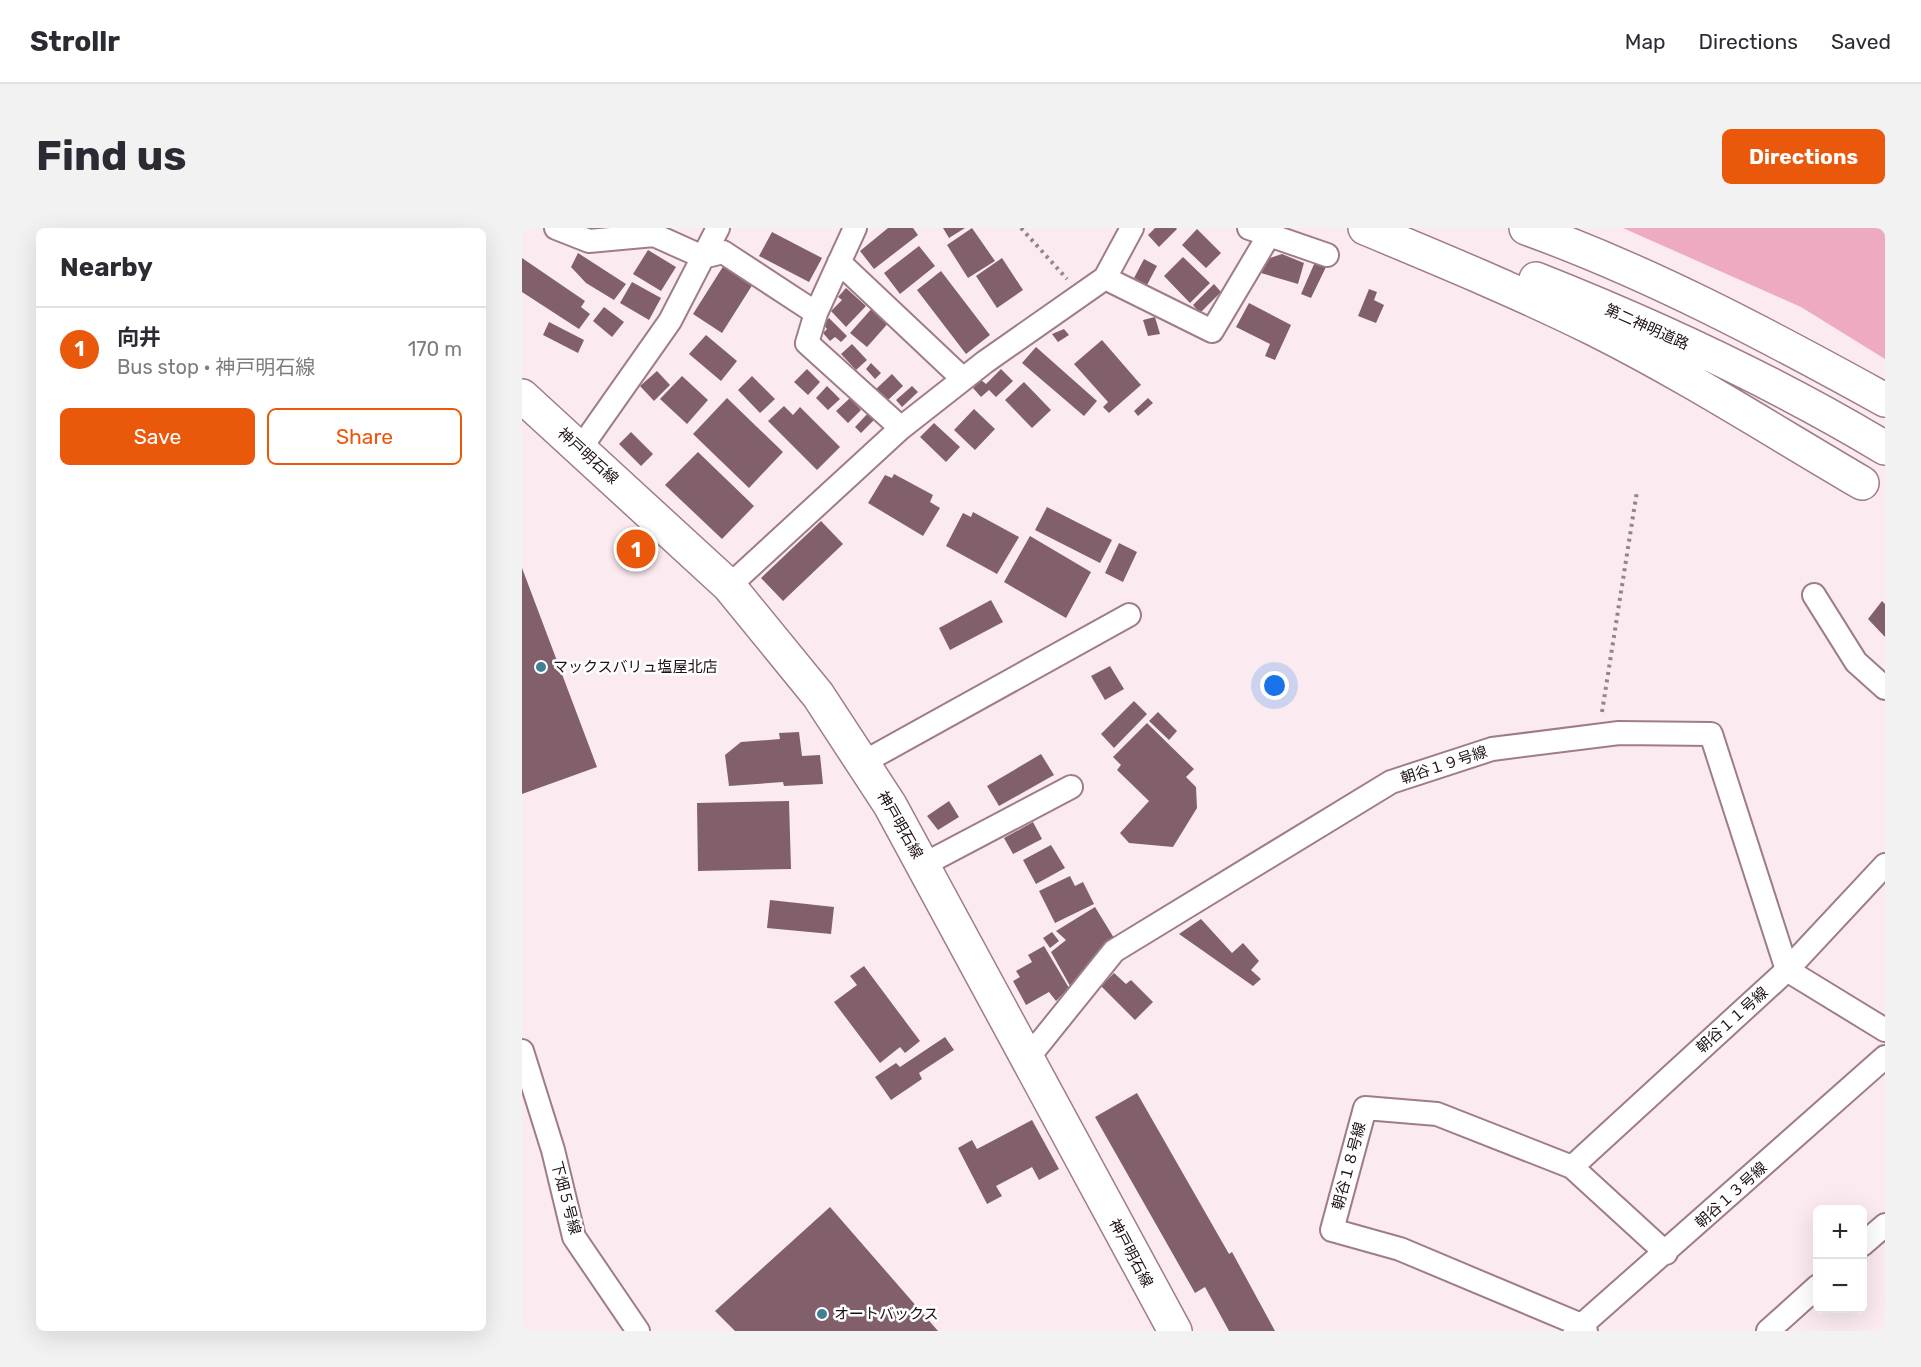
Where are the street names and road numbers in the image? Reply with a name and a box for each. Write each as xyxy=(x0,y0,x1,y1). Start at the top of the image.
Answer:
street label: 第二神明道路 xyxy=(1602,300,1692,354)
street label: 神戸明石線 xyxy=(554,424,622,488)
street label: 朝谷１９号線 xyxy=(1398,743,1490,787)
street label: 神戸明石線 xyxy=(873,788,927,862)
street label: 朝谷１１号線 xyxy=(1693,983,1771,1057)
street label: 朝谷１８号線 xyxy=(1329,1120,1369,1212)
street label: 朝谷１３号線 xyxy=(1692,1158,1770,1232)
street label: 下畑５号線 xyxy=(548,1159,584,1237)
street label: 神戸明石線 xyxy=(1105,1216,1157,1290)

